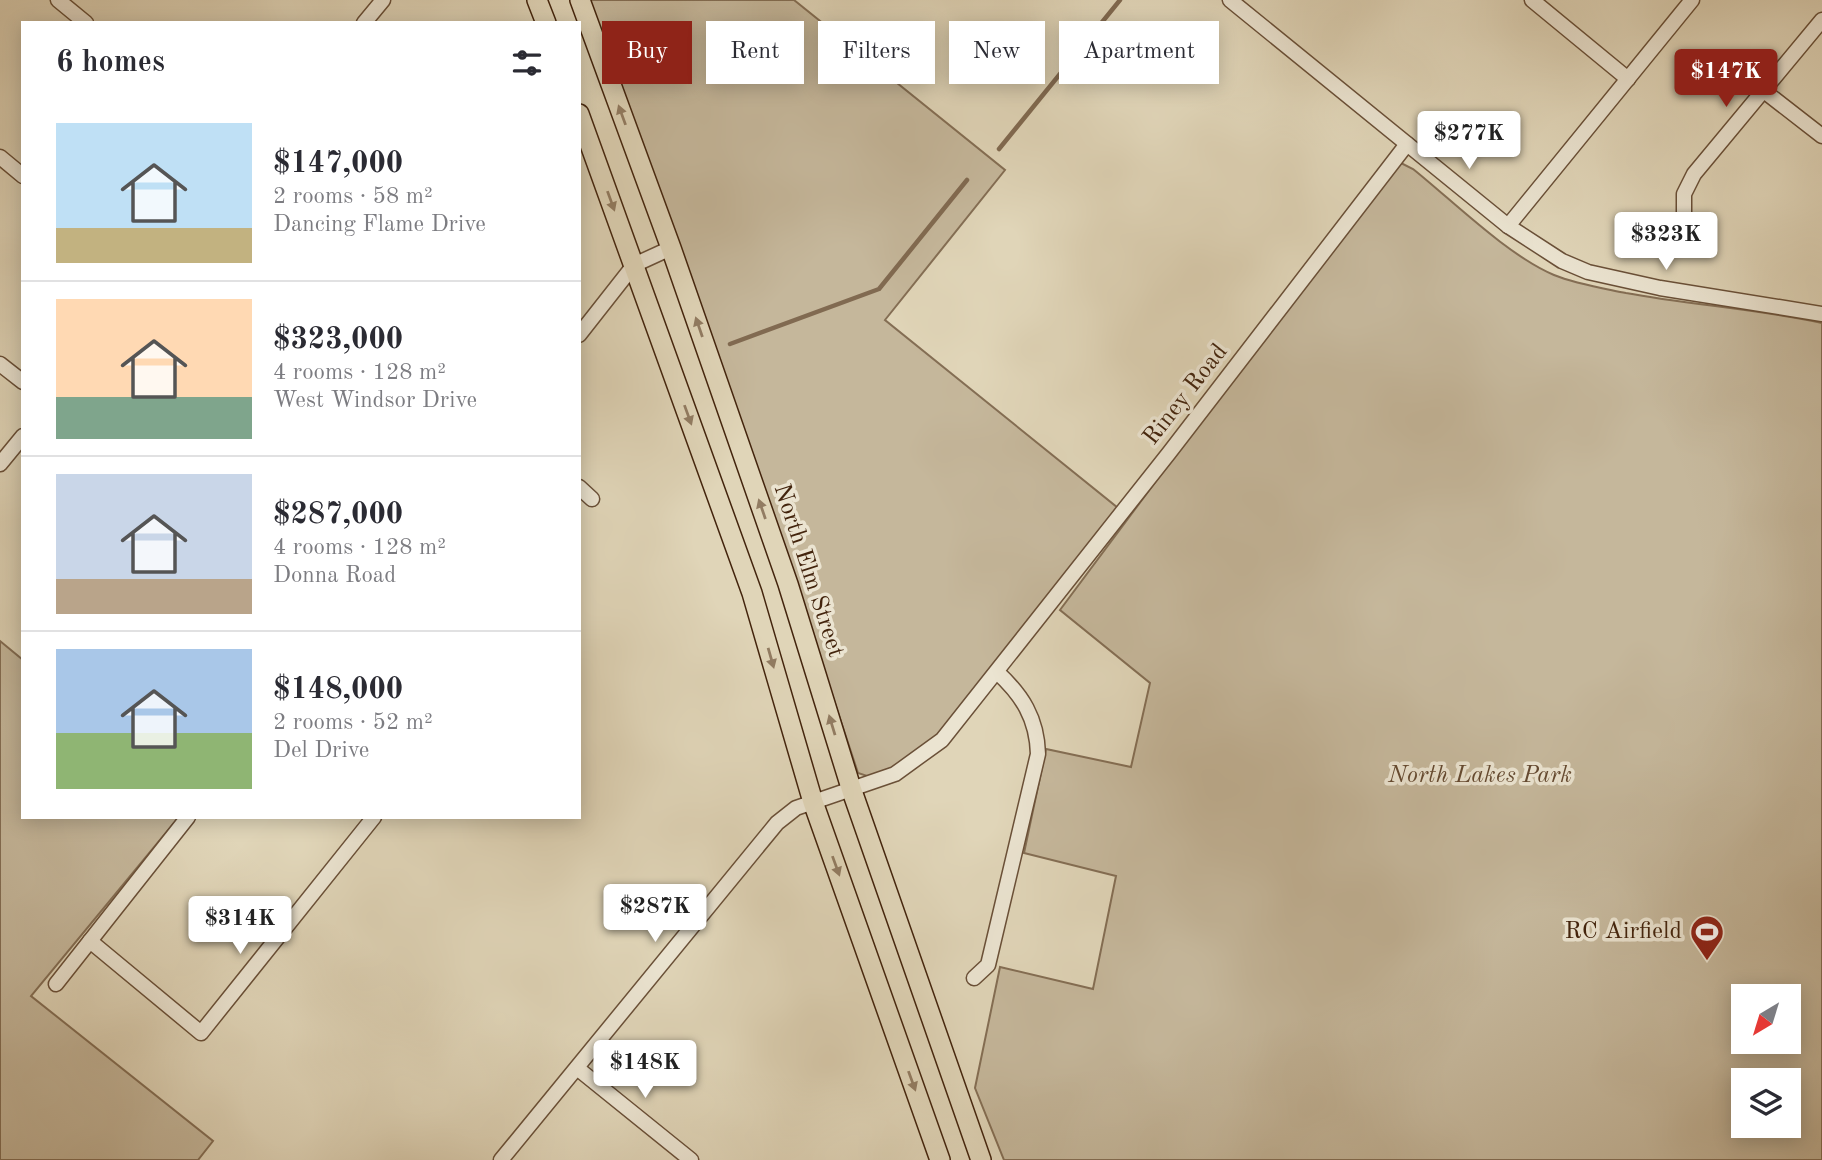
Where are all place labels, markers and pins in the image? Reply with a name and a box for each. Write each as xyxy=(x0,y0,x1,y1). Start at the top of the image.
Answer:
pin: $147K xyxy=(1677,50,1775,109)
pin: $277K xyxy=(1420,111,1518,171)
pin: $323K xyxy=(1617,212,1715,272)
pin: $287K xyxy=(606,884,704,944)
pin: $314K xyxy=(191,897,289,956)
sports icon: RC Airfield xyxy=(1688,913,1726,962)
place label: RC Airfield xyxy=(1565,920,1682,944)
pin: $148K xyxy=(596,1040,694,1100)

